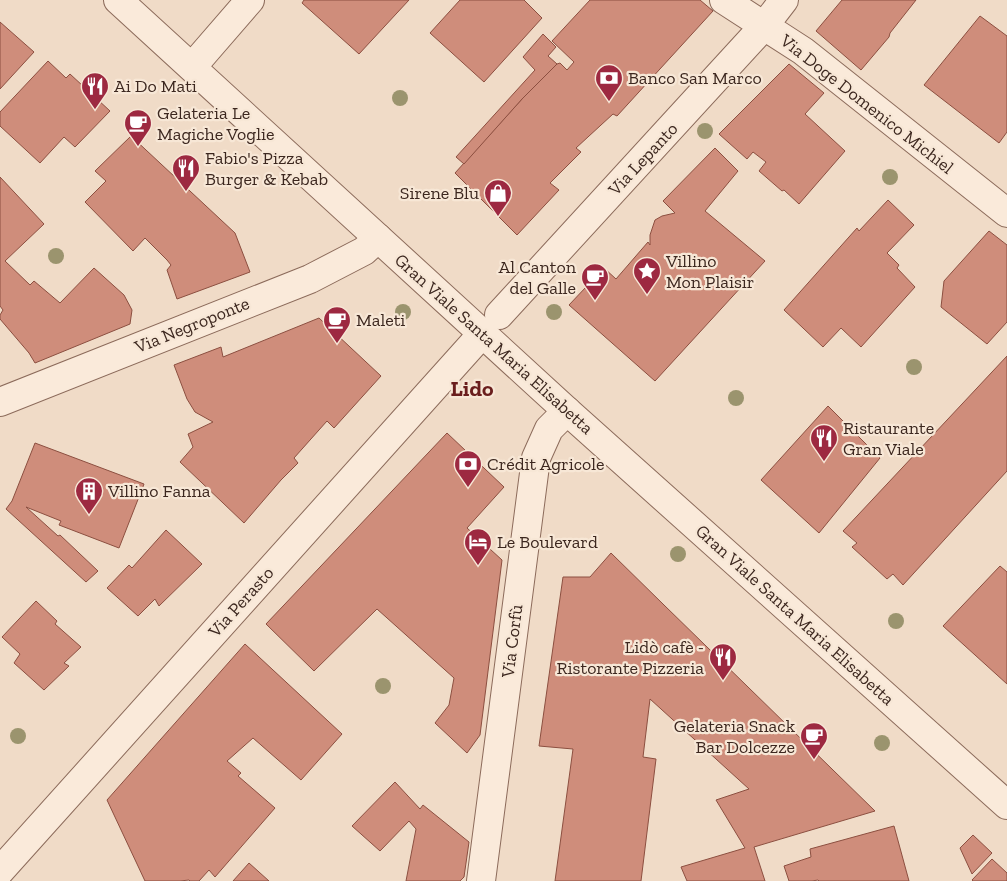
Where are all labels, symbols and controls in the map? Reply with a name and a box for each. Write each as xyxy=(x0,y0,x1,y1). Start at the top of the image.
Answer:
street label: Via Doge Domenico Michiel xyxy=(775,29,958,179)
bank icon: Banco San Marco xyxy=(594,63,624,102)
place label: Banco San Marco xyxy=(628,67,762,89)
restaurant icon: Ai Do Mati xyxy=(80,71,110,110)
place label: Ai Do Mati xyxy=(114,75,197,97)
place label: Gelateria Le Magiche Voglie xyxy=(157,102,275,145)
cafe icon: Gelateria Le Magiche Voglie xyxy=(123,108,153,147)
street label: Via Lepanto xyxy=(603,118,682,201)
place label: Fabio's Pizza Burger & Kebab xyxy=(205,147,328,190)
restaurant icon: Fabio's Pizza Burger & Kebab xyxy=(171,153,201,192)
shop icon: Sirene Blu xyxy=(483,178,513,217)
place label: Sirene Blu xyxy=(400,182,479,204)
street label: Gran Viale Santa Maria Elisabetta xyxy=(390,249,598,439)
place label: Villino Mon Plaisir xyxy=(665,250,754,293)
place label: Al Canton del Galle xyxy=(499,256,577,299)
place icon: Villino Mon Plaisir xyxy=(632,256,662,295)
cafe icon: Al Canton del Galle xyxy=(580,262,610,301)
street label: Via Negroponte xyxy=(131,292,253,358)
cafe icon: Maleti xyxy=(322,305,352,344)
place label: Maleti xyxy=(356,309,405,331)
district label: Lido xyxy=(451,375,494,402)
place label: Ristaurante Gran Viale xyxy=(843,417,934,460)
restaurant icon: Ristaurante Gran Viale xyxy=(809,423,839,462)
bank icon: Crédit Agricole xyxy=(453,449,483,488)
place label: Crédit Agricole xyxy=(487,453,604,475)
building icon: Villino Fanna xyxy=(74,476,104,515)
place label: Villino Fanna xyxy=(107,480,211,502)
street label: Gran Viale Santa Maria Elisabetta xyxy=(691,520,899,710)
hotel icon: Le Boulevard xyxy=(463,527,493,566)
place label: Le Boulevard xyxy=(497,531,598,553)
street label: Via Perasto xyxy=(203,562,278,643)
street label: Via Corfù xyxy=(496,603,527,680)
place label: Lidò cafè - Ristorante Pizzeria xyxy=(556,636,704,679)
restaurant icon: Lidò cafè - Ristorante Pizzeria xyxy=(708,642,738,681)
place label: Gelateria Snack Bar Dolcezze xyxy=(674,715,796,758)
cafe icon: Gelateria Snack Bar Dolcezze xyxy=(799,721,829,760)

